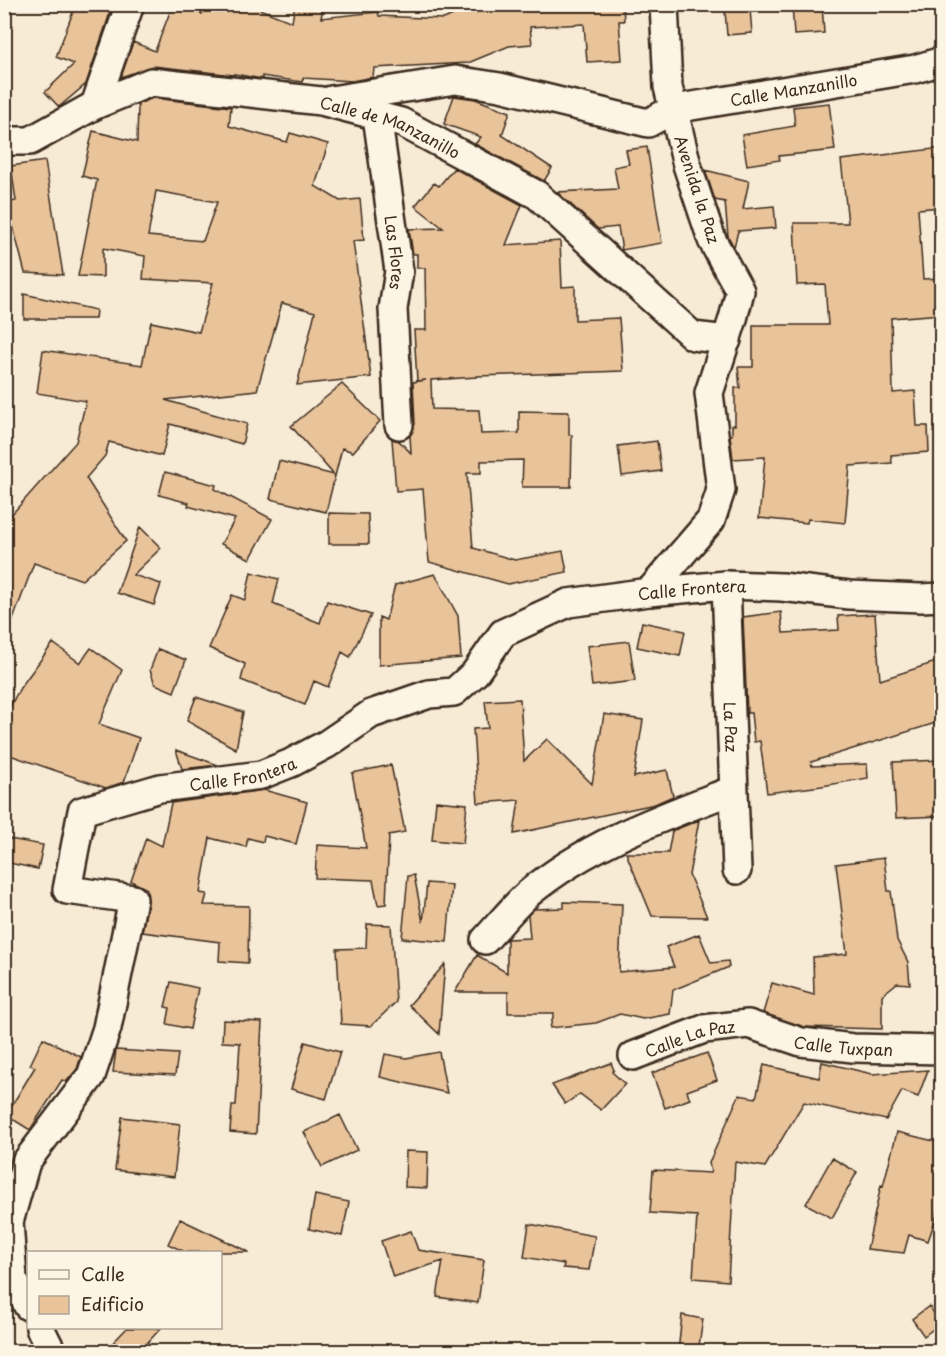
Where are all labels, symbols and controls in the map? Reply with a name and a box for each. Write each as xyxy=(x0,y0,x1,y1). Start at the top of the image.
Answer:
street label: Calle Manzanillo xyxy=(728,67,859,112)
street label: Calle de Manzanillo xyxy=(317,89,465,164)
street label: Avenida la Paz xyxy=(669,132,727,247)
street label: Las Flores xyxy=(379,214,411,292)
street label: Calle Frontera xyxy=(636,573,747,605)
street label: La Paz xyxy=(719,701,744,753)
street label: Calle Frontera xyxy=(188,750,300,796)
street label: Calle La Paz xyxy=(641,1014,737,1063)
street label: Calle Tuxpan xyxy=(791,1028,893,1061)
legend xyxy=(27,1251,222,1329)
text: Calle xyxy=(81,1260,125,1287)
text: Edificio xyxy=(81,1290,144,1317)

